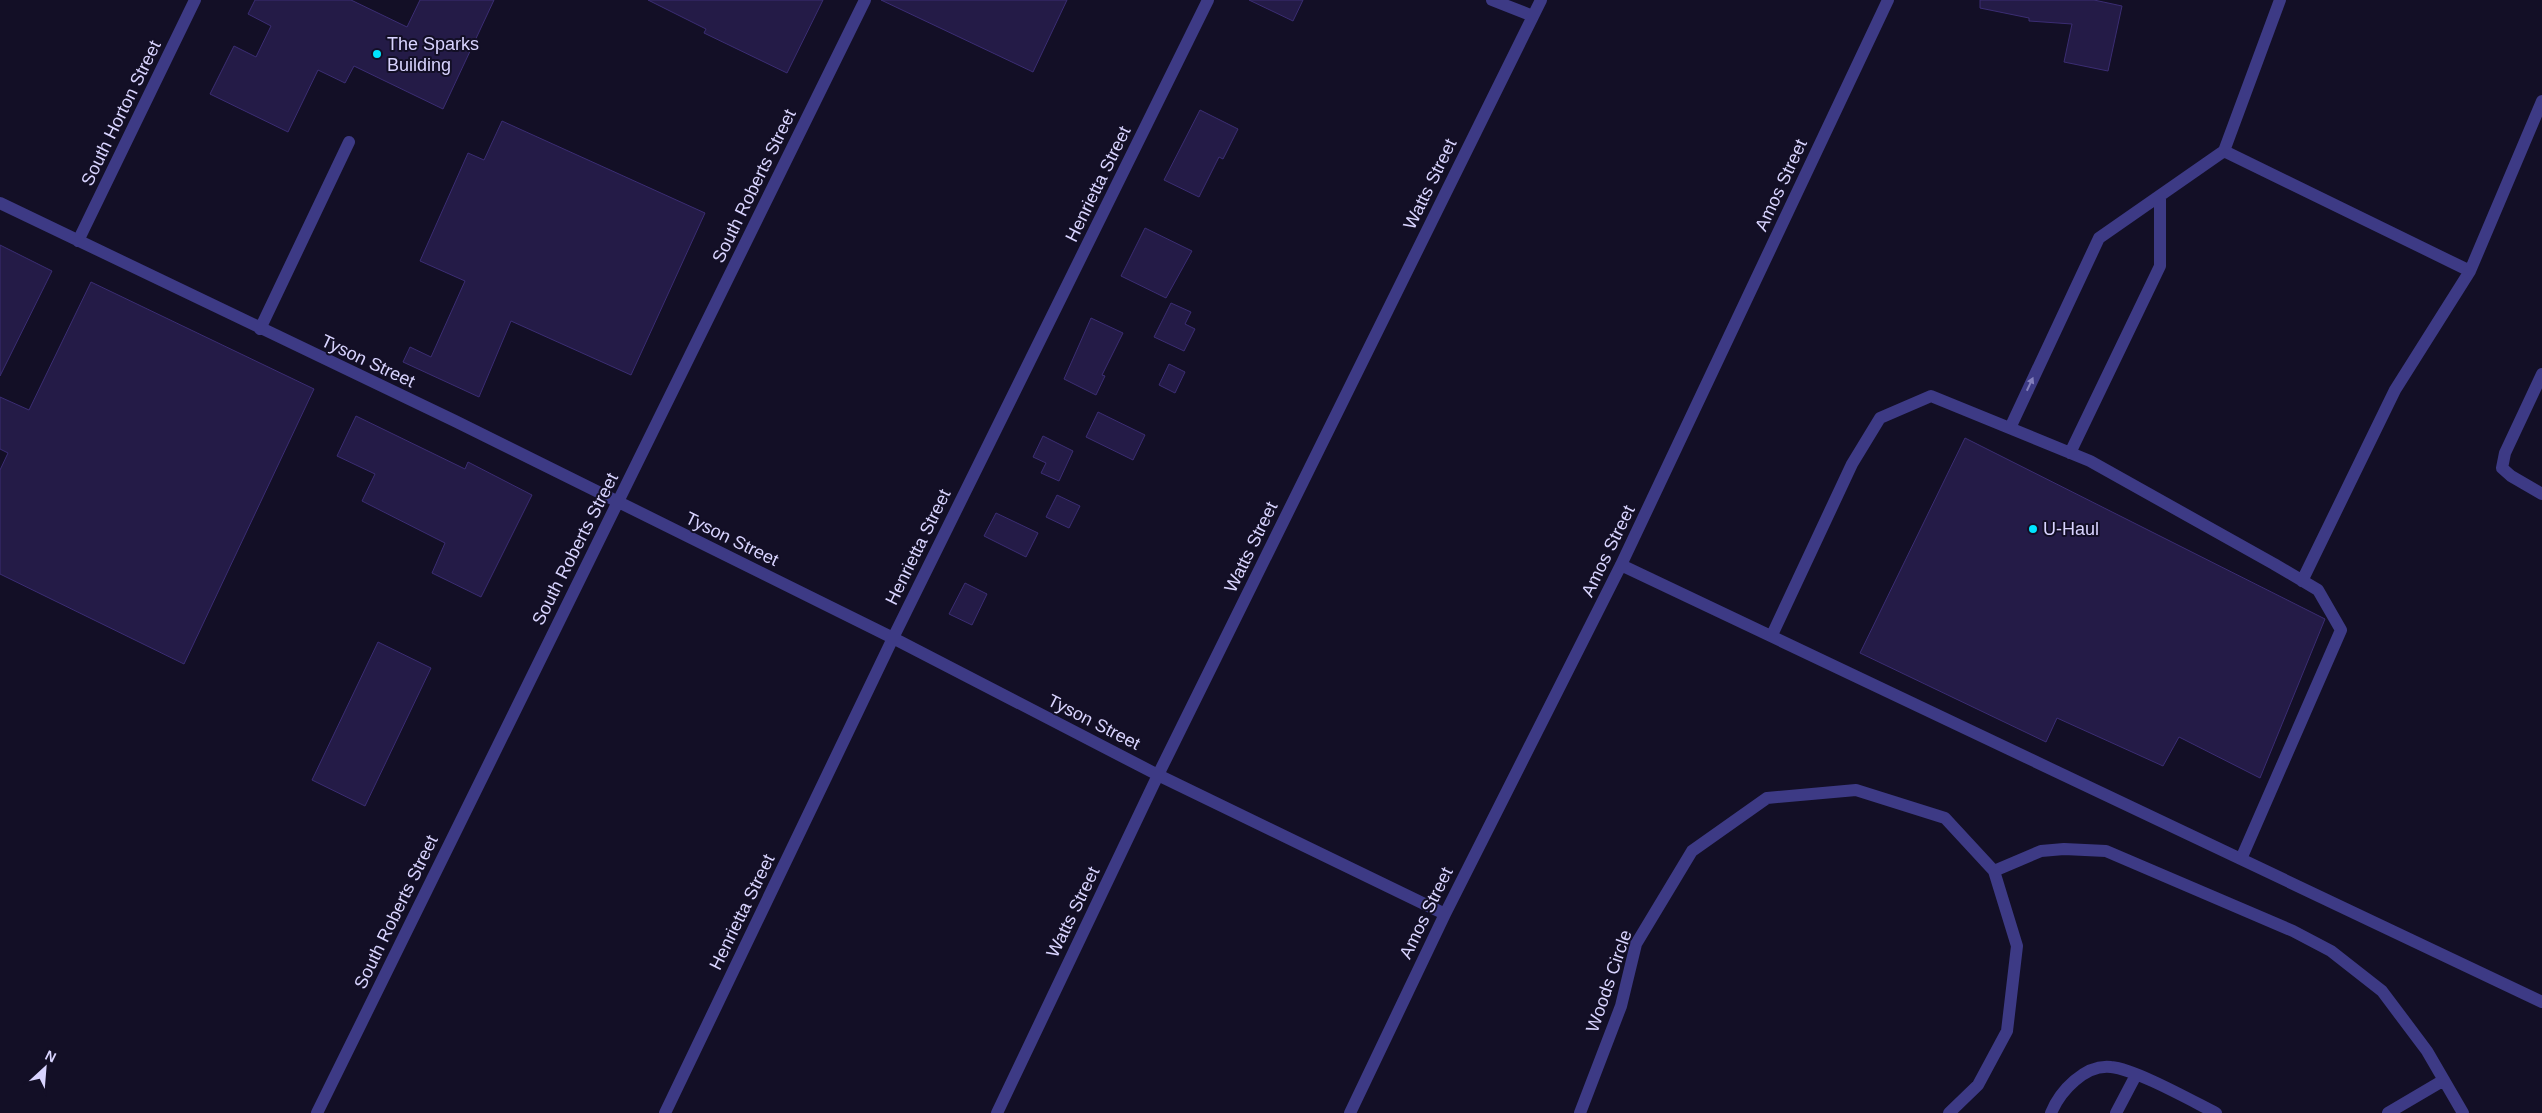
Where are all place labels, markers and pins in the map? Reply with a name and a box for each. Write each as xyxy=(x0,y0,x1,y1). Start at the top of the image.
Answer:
place label: The Sparks Building xyxy=(387,34,479,75)
marker: The Sparks Building xyxy=(371,48,383,60)
place label: U-Haul xyxy=(2043,519,2099,539)
marker: U-Haul xyxy=(2027,523,2039,535)

